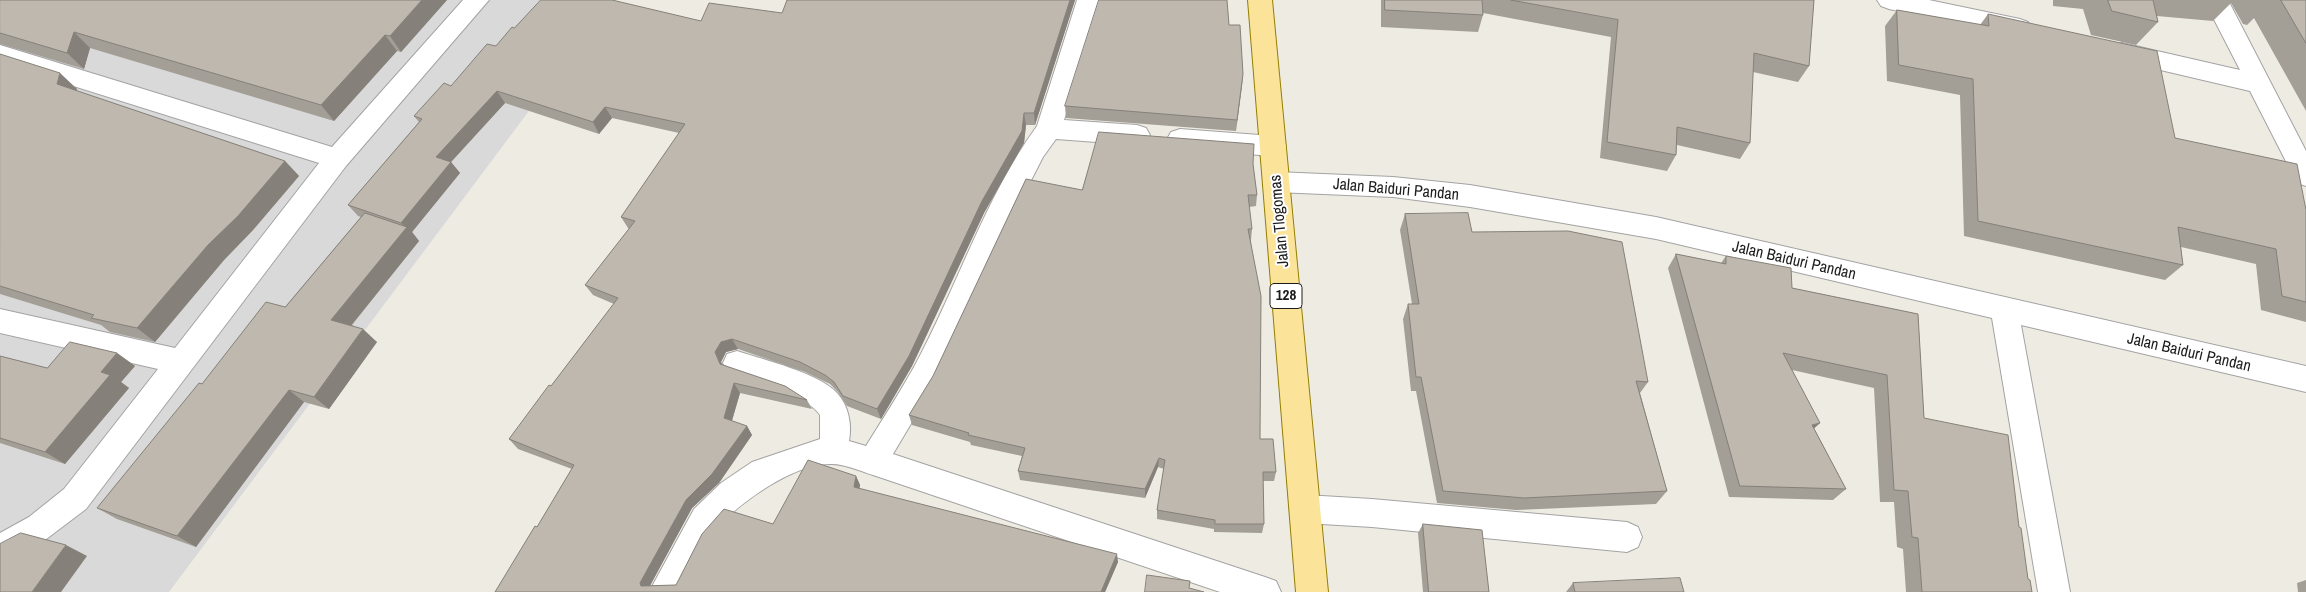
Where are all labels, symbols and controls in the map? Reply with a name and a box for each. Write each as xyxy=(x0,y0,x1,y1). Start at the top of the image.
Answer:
street label: Jalan Tlogomas xyxy=(1266,174,1294,268)
street label: Jalan Baiduri Pandan xyxy=(1332,175,1460,205)
street label: Jalan Baiduri Pandan xyxy=(1730,237,1858,285)
road number: 128 xyxy=(1270,284,1302,308)
street label: Jalan Baiduri Pandan xyxy=(2125,329,2253,377)

